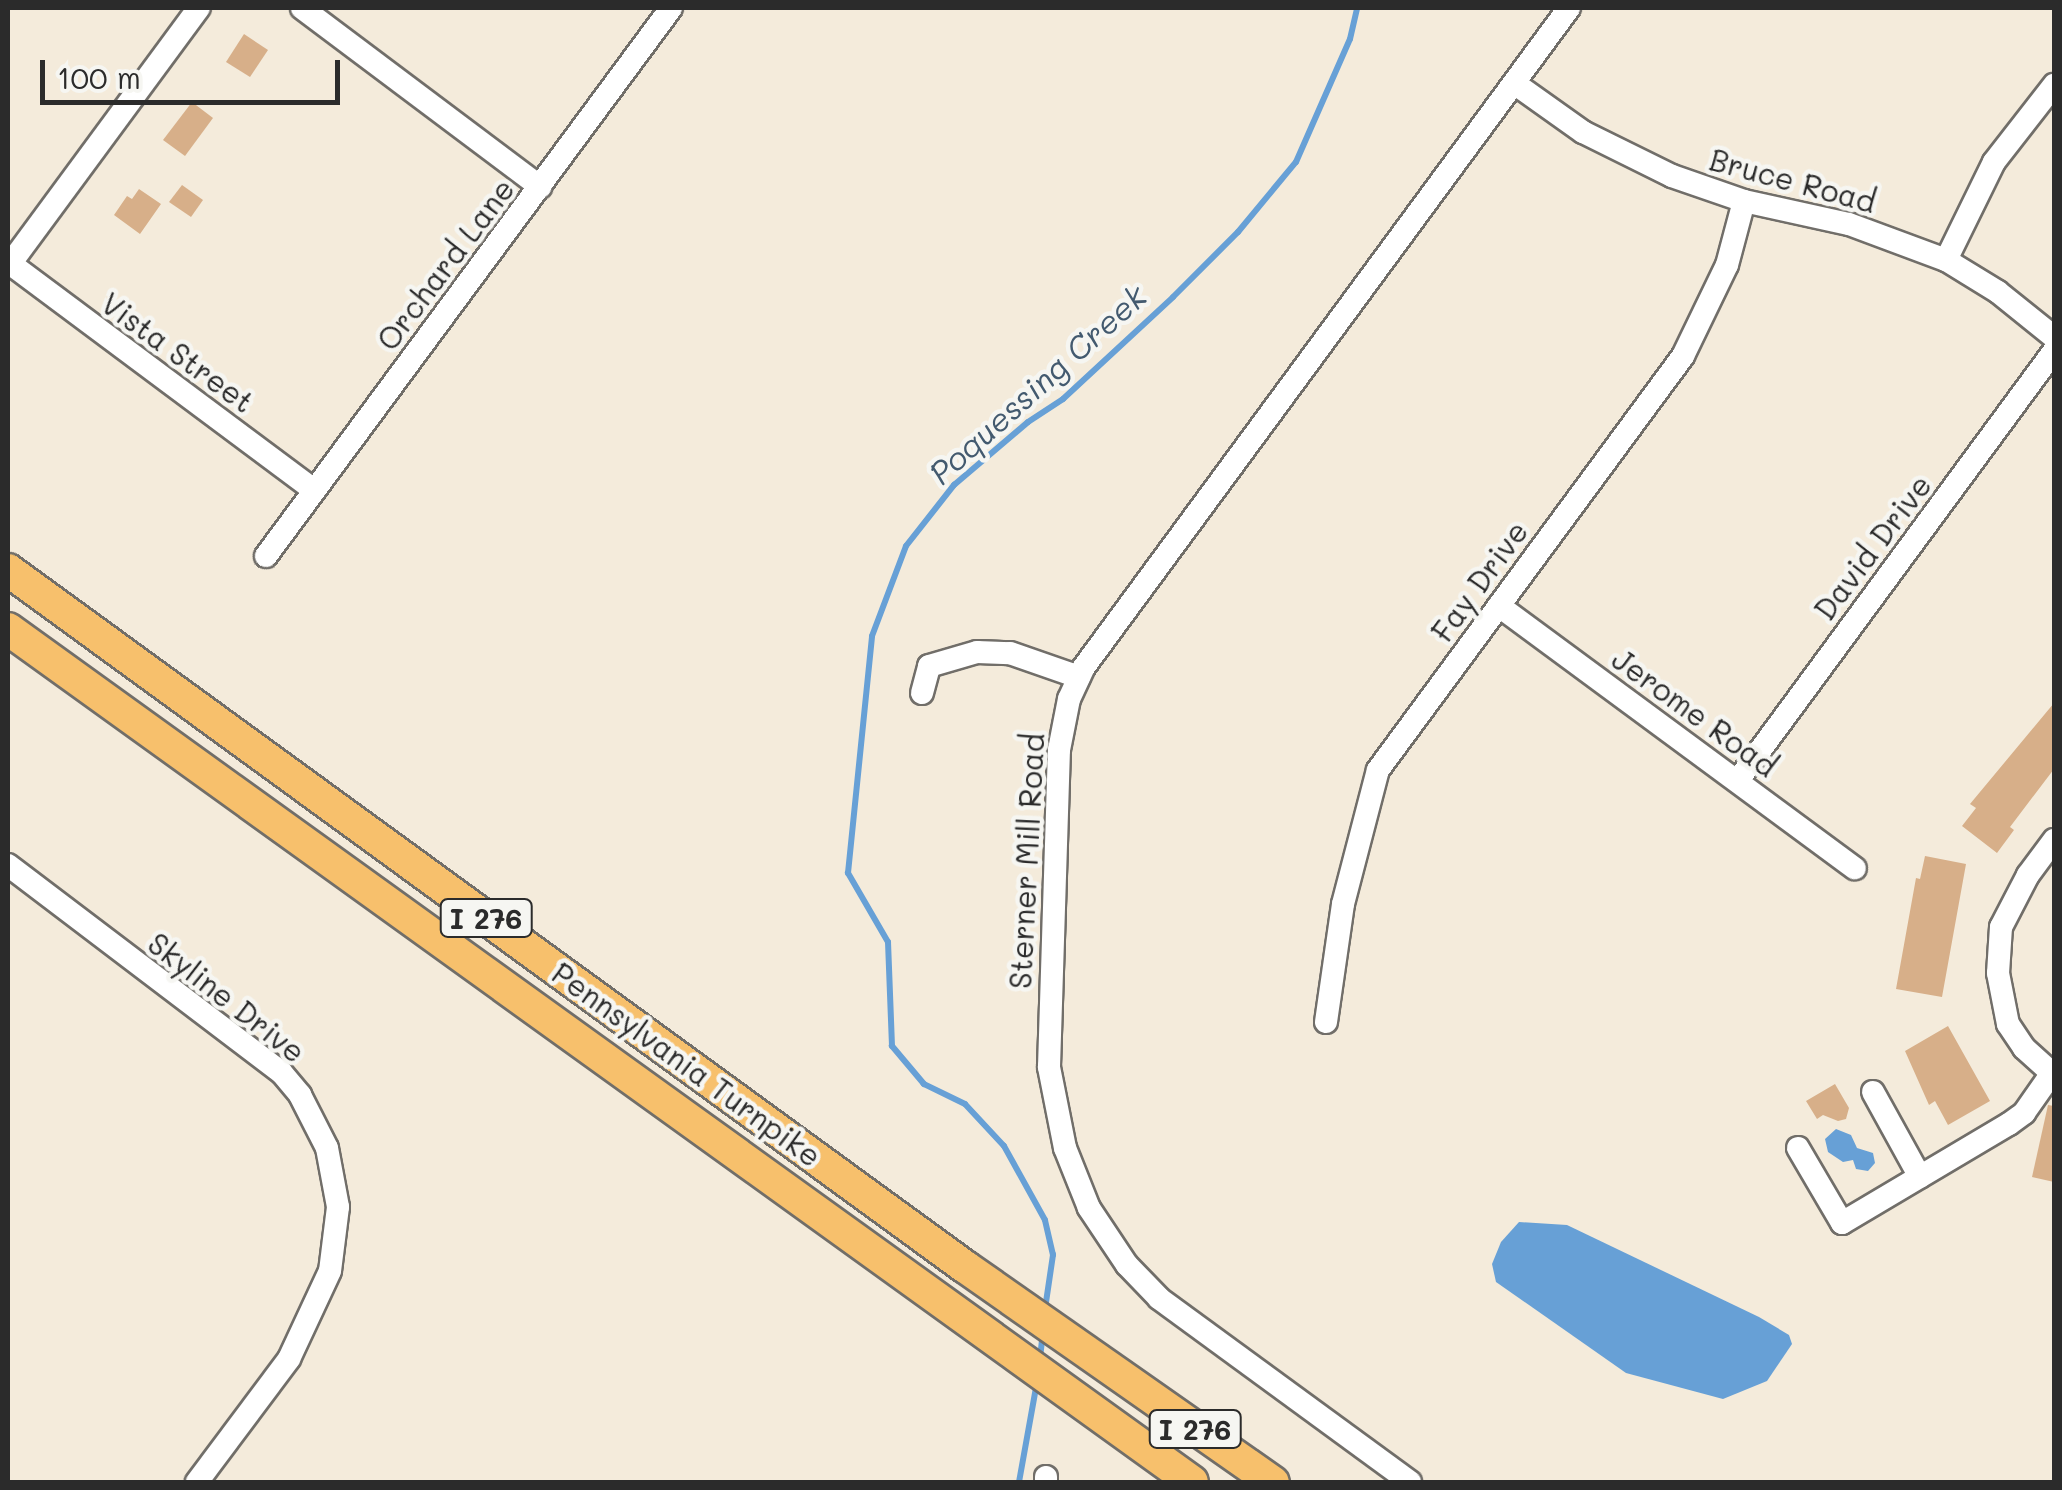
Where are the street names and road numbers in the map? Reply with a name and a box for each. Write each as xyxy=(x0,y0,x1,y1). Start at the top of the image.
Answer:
street label: Bruce Road xyxy=(1706,141,1880,219)
street label: Orchard Lane xyxy=(369,171,521,357)
street label: Vista Street xyxy=(95,285,261,419)
street label: David Drive xyxy=(1806,467,1938,627)
street label: Fay Drive xyxy=(1423,514,1535,648)
street label: Jerome Road xyxy=(1606,640,1784,784)
street label: Sterner Mill Road xyxy=(1001,732,1051,990)
road number: I 276 xyxy=(438,895,534,941)
street label: Skyline Drive xyxy=(141,925,313,1069)
street label: Pennsylvania Turnpike xyxy=(546,954,828,1174)
road number: I 276 xyxy=(1148,1406,1242,1452)

